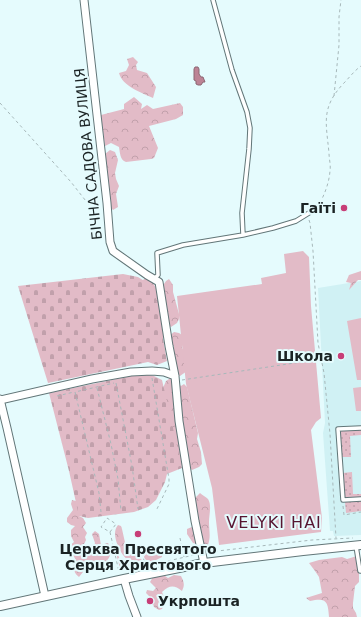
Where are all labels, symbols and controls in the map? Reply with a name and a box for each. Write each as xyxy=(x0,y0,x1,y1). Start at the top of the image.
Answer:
street label: БІЧНА САДОВА ВУЛИЦЯ xyxy=(71,67,105,241)
place label: Гаїті xyxy=(300,200,336,216)
marker: Гаїті xyxy=(339,203,349,213)
place label: Школа xyxy=(277,348,333,364)
marker: Школа xyxy=(336,351,346,361)
district label: VELYKI HAI xyxy=(226,513,322,532)
marker: Церква Пресвятого Серця Христового xyxy=(133,529,143,539)
place label: Церква Пресвятого Серця Христового xyxy=(59,541,217,573)
place label: Укрпошта xyxy=(158,593,240,609)
marker: Укрпошта xyxy=(145,596,155,606)

